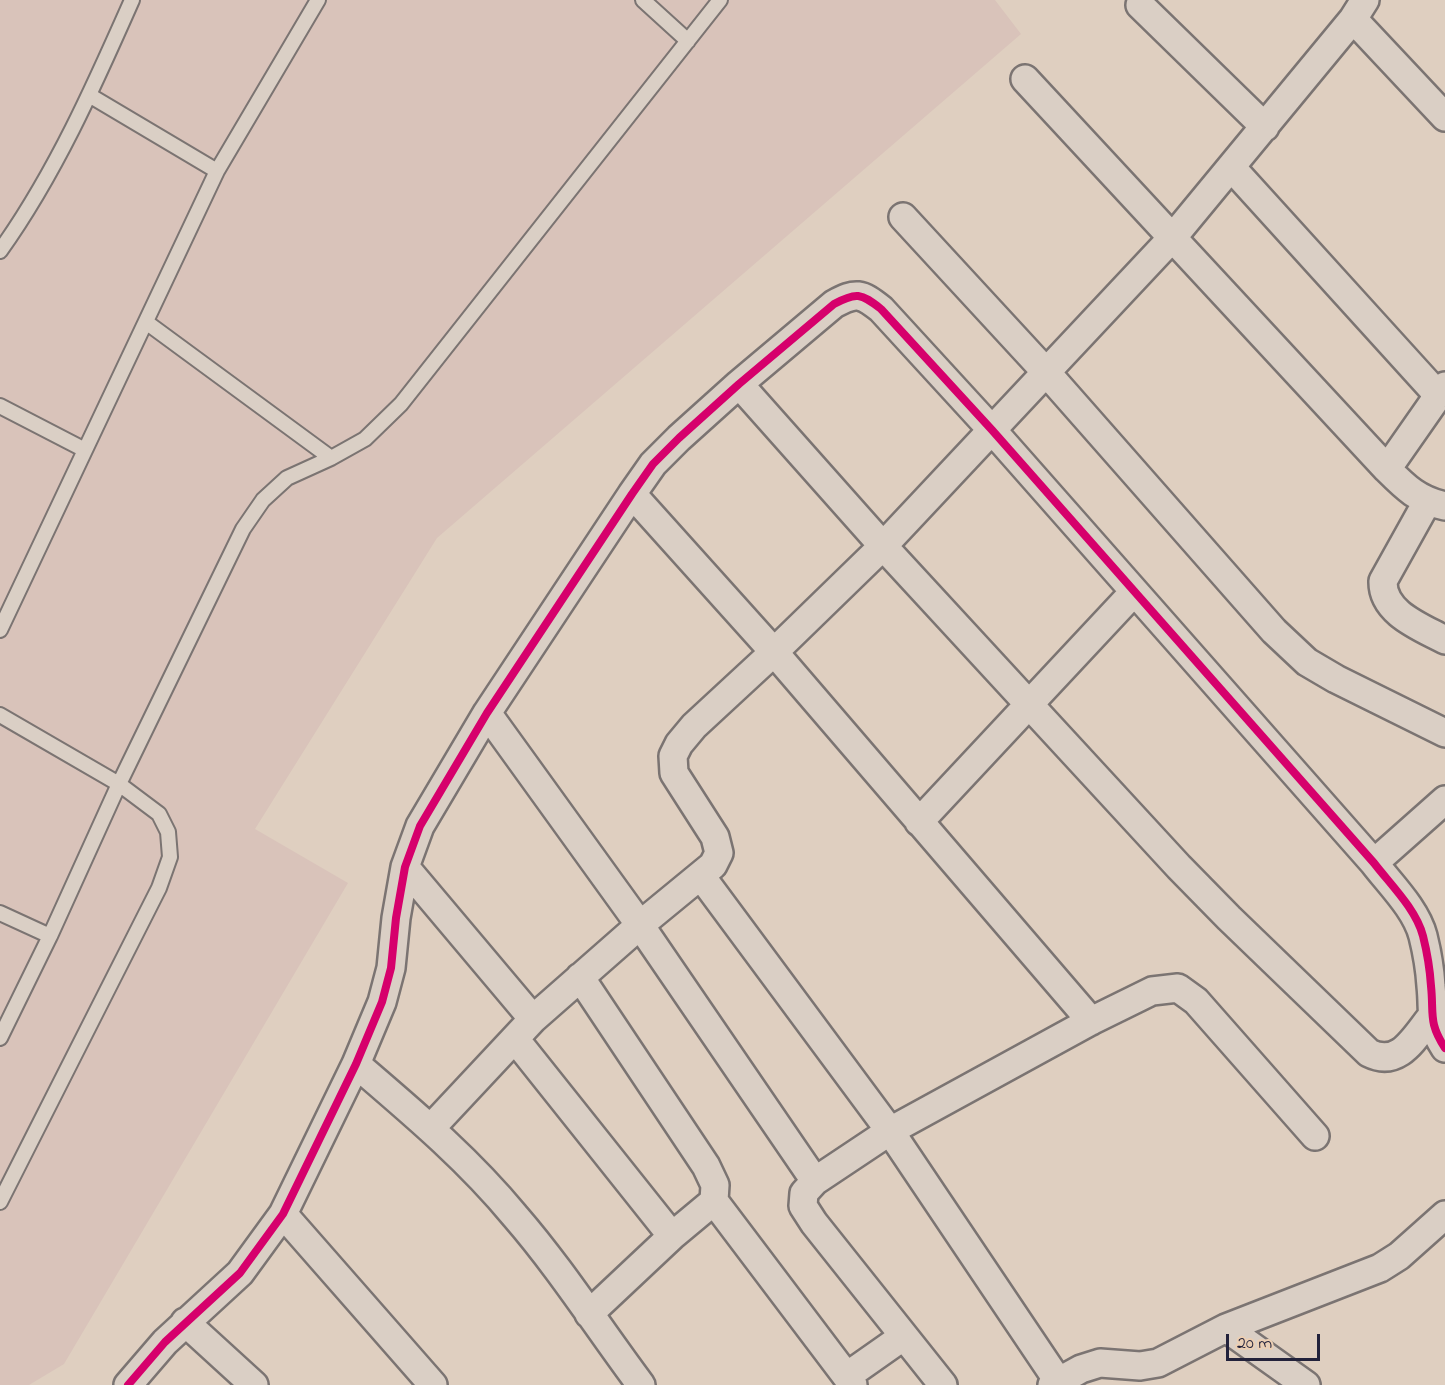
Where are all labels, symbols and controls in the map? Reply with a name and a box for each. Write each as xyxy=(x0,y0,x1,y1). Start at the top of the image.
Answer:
scale bar xyxy=(1229,1322,1324,1360)
text: 20 m xyxy=(1237,1331,1272,1357)

